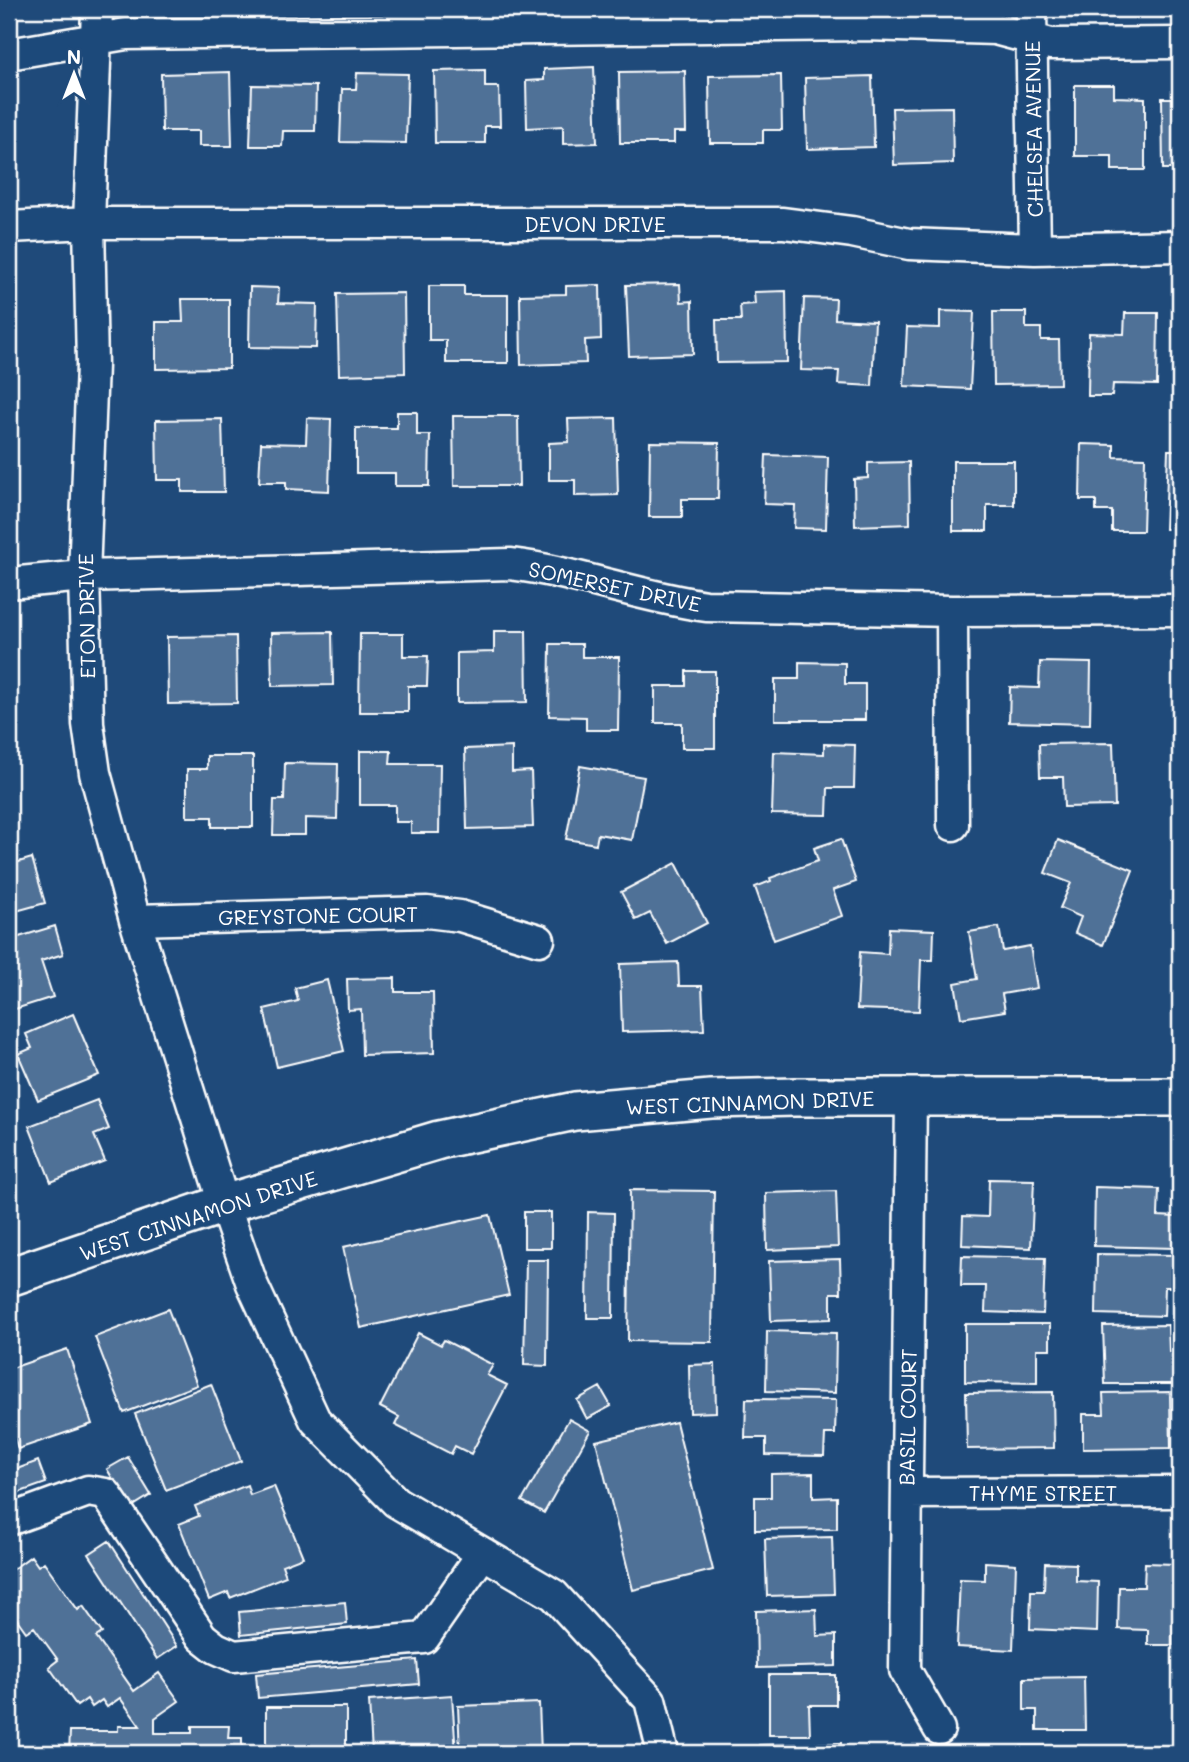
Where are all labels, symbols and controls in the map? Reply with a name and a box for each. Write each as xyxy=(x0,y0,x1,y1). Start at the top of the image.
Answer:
north arrow xyxy=(38,38,108,108)
street label: CHELSEA AVENUE xyxy=(1018,40,1048,218)
text: N xyxy=(67,44,81,69)
street label: DEVON DRIVE xyxy=(524,210,666,237)
street label: ETON DRIVE xyxy=(71,553,101,679)
street label: SOMERSET DRIVE xyxy=(526,555,704,617)
street label: GREYSTONE COURT xyxy=(218,900,418,930)
street label: WEST CINNAMON DRIVE xyxy=(625,1084,875,1120)
street label: WEST CINNAMON DRIVE xyxy=(76,1164,320,1266)
street label: BASIL COURT xyxy=(892,1348,922,1486)
street label: THYME STREET xyxy=(969,1479,1117,1506)

